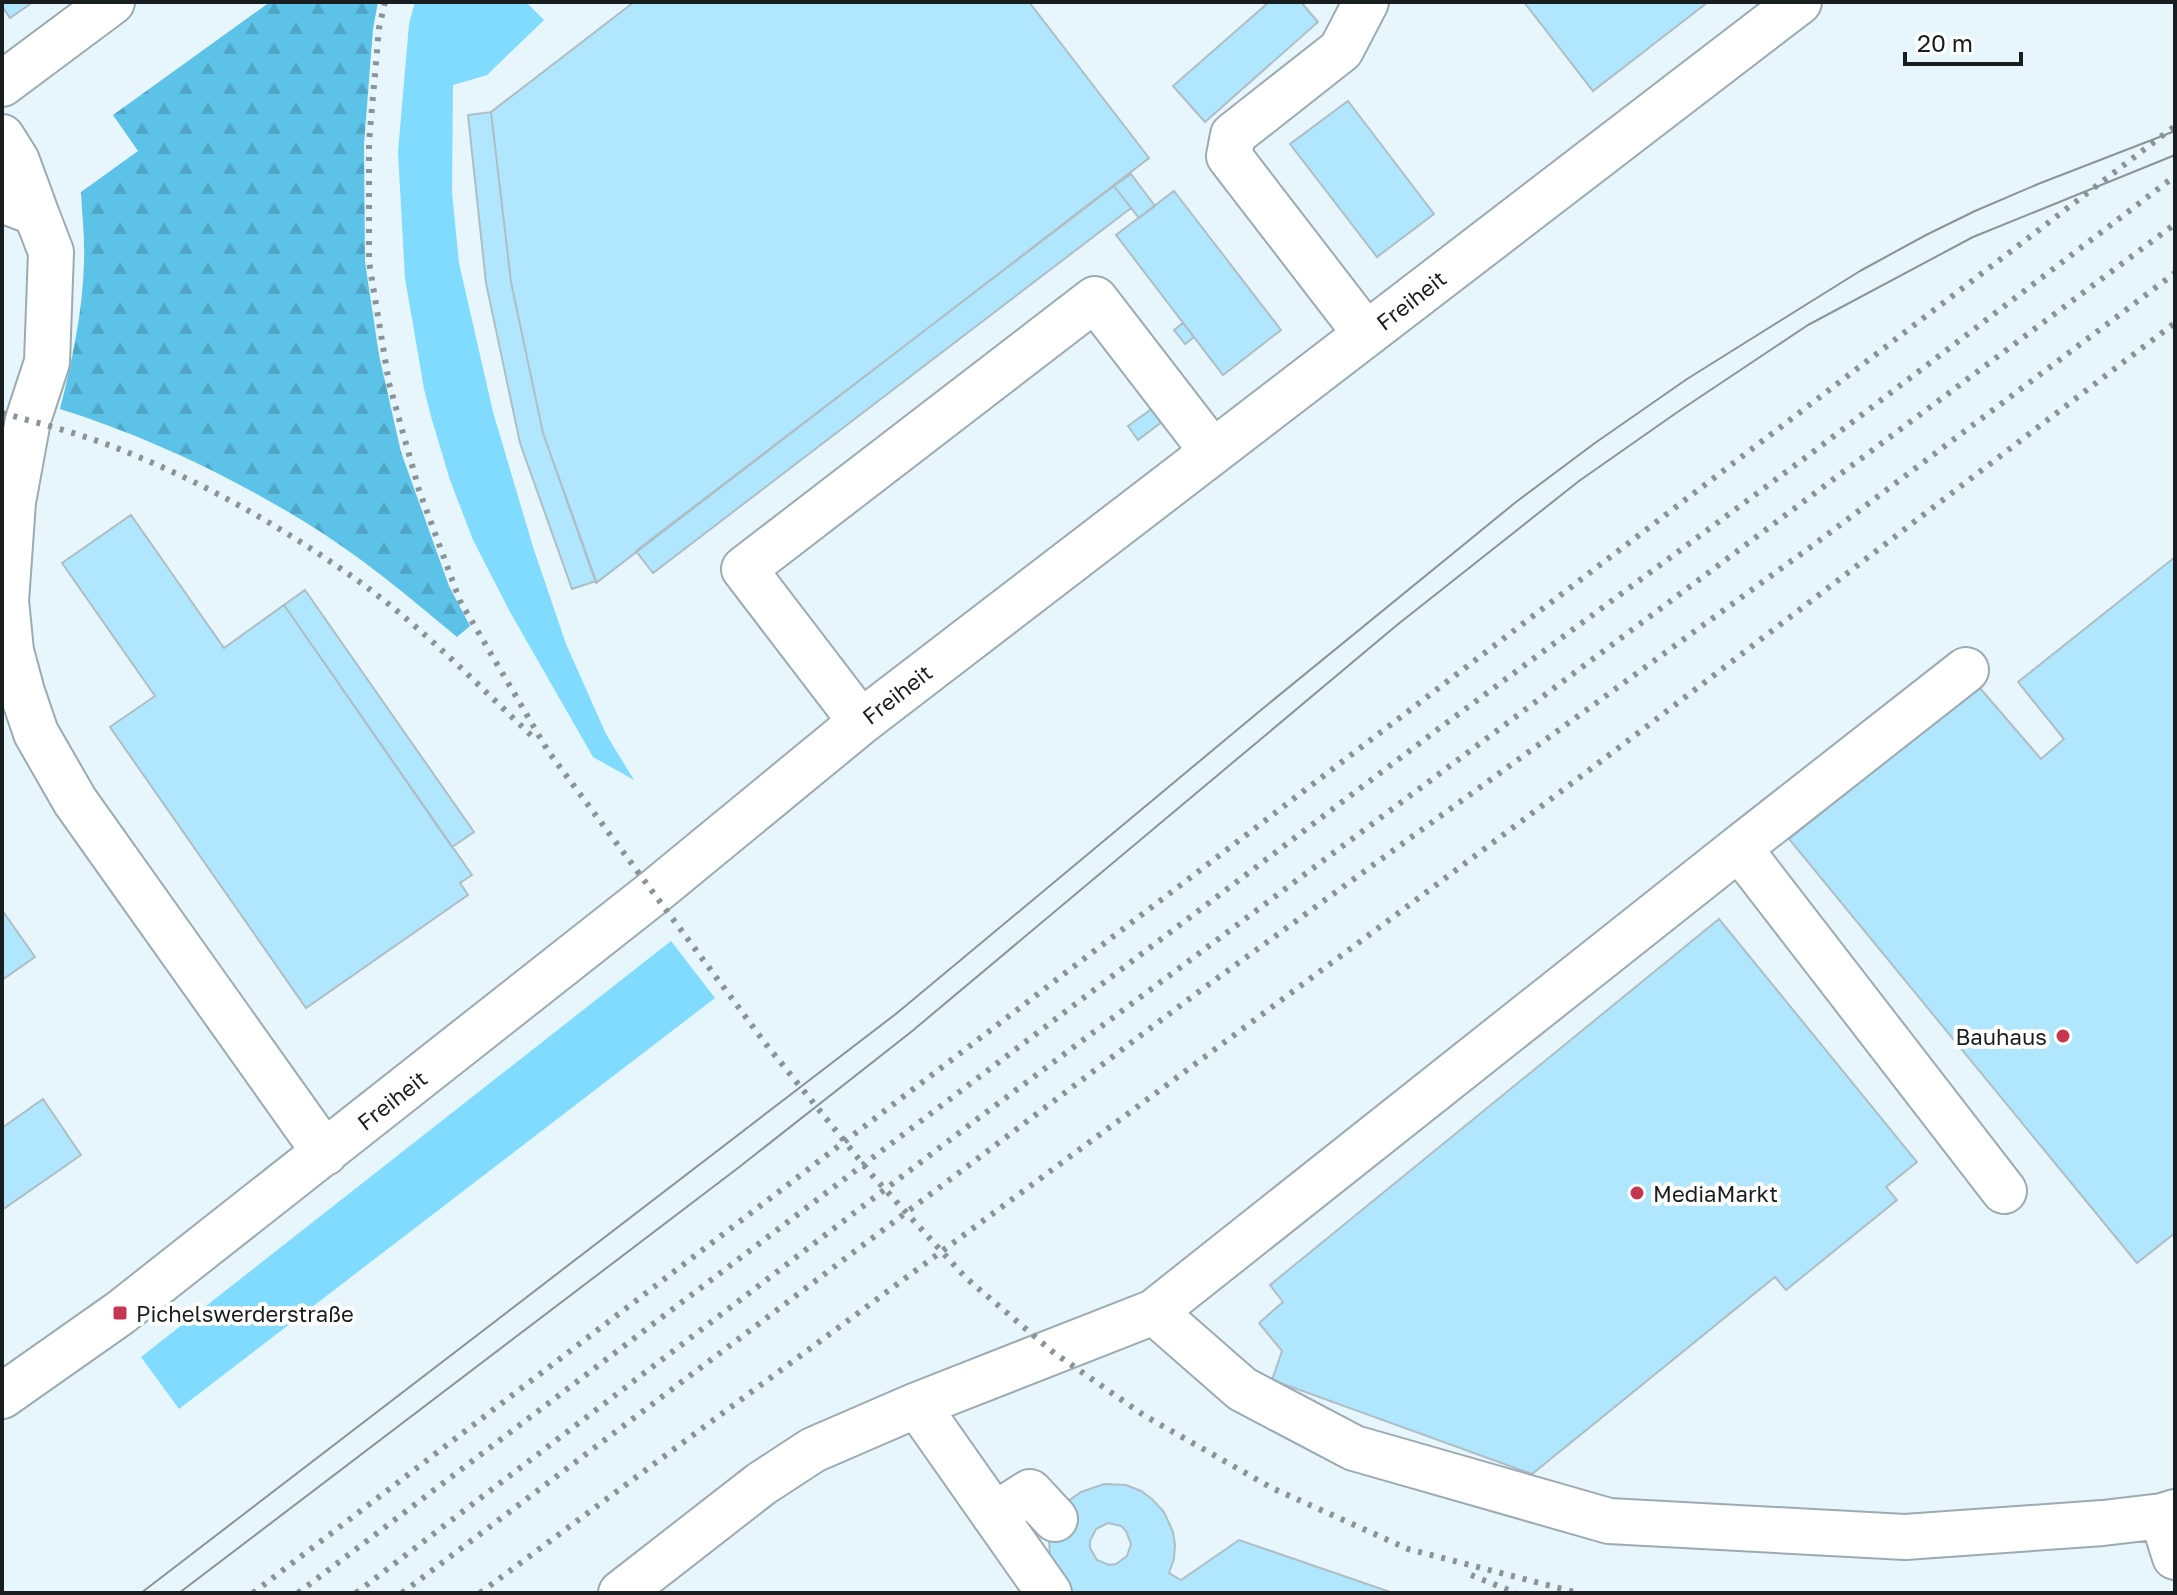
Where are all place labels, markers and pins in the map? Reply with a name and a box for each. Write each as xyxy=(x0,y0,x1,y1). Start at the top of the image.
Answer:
place label: Bauhaus xyxy=(1956,1023,2047,1050)
marker: Bauhaus xyxy=(2054,1027,2072,1045)
place label: MediaMarkt xyxy=(1653,1180,1778,1207)
marker: MediaMarkt xyxy=(1628,1184,1646,1202)
place label: Pichelswerderstraße xyxy=(136,1300,354,1327)
marker: Pichelswerderstraße xyxy=(111,1304,129,1322)

